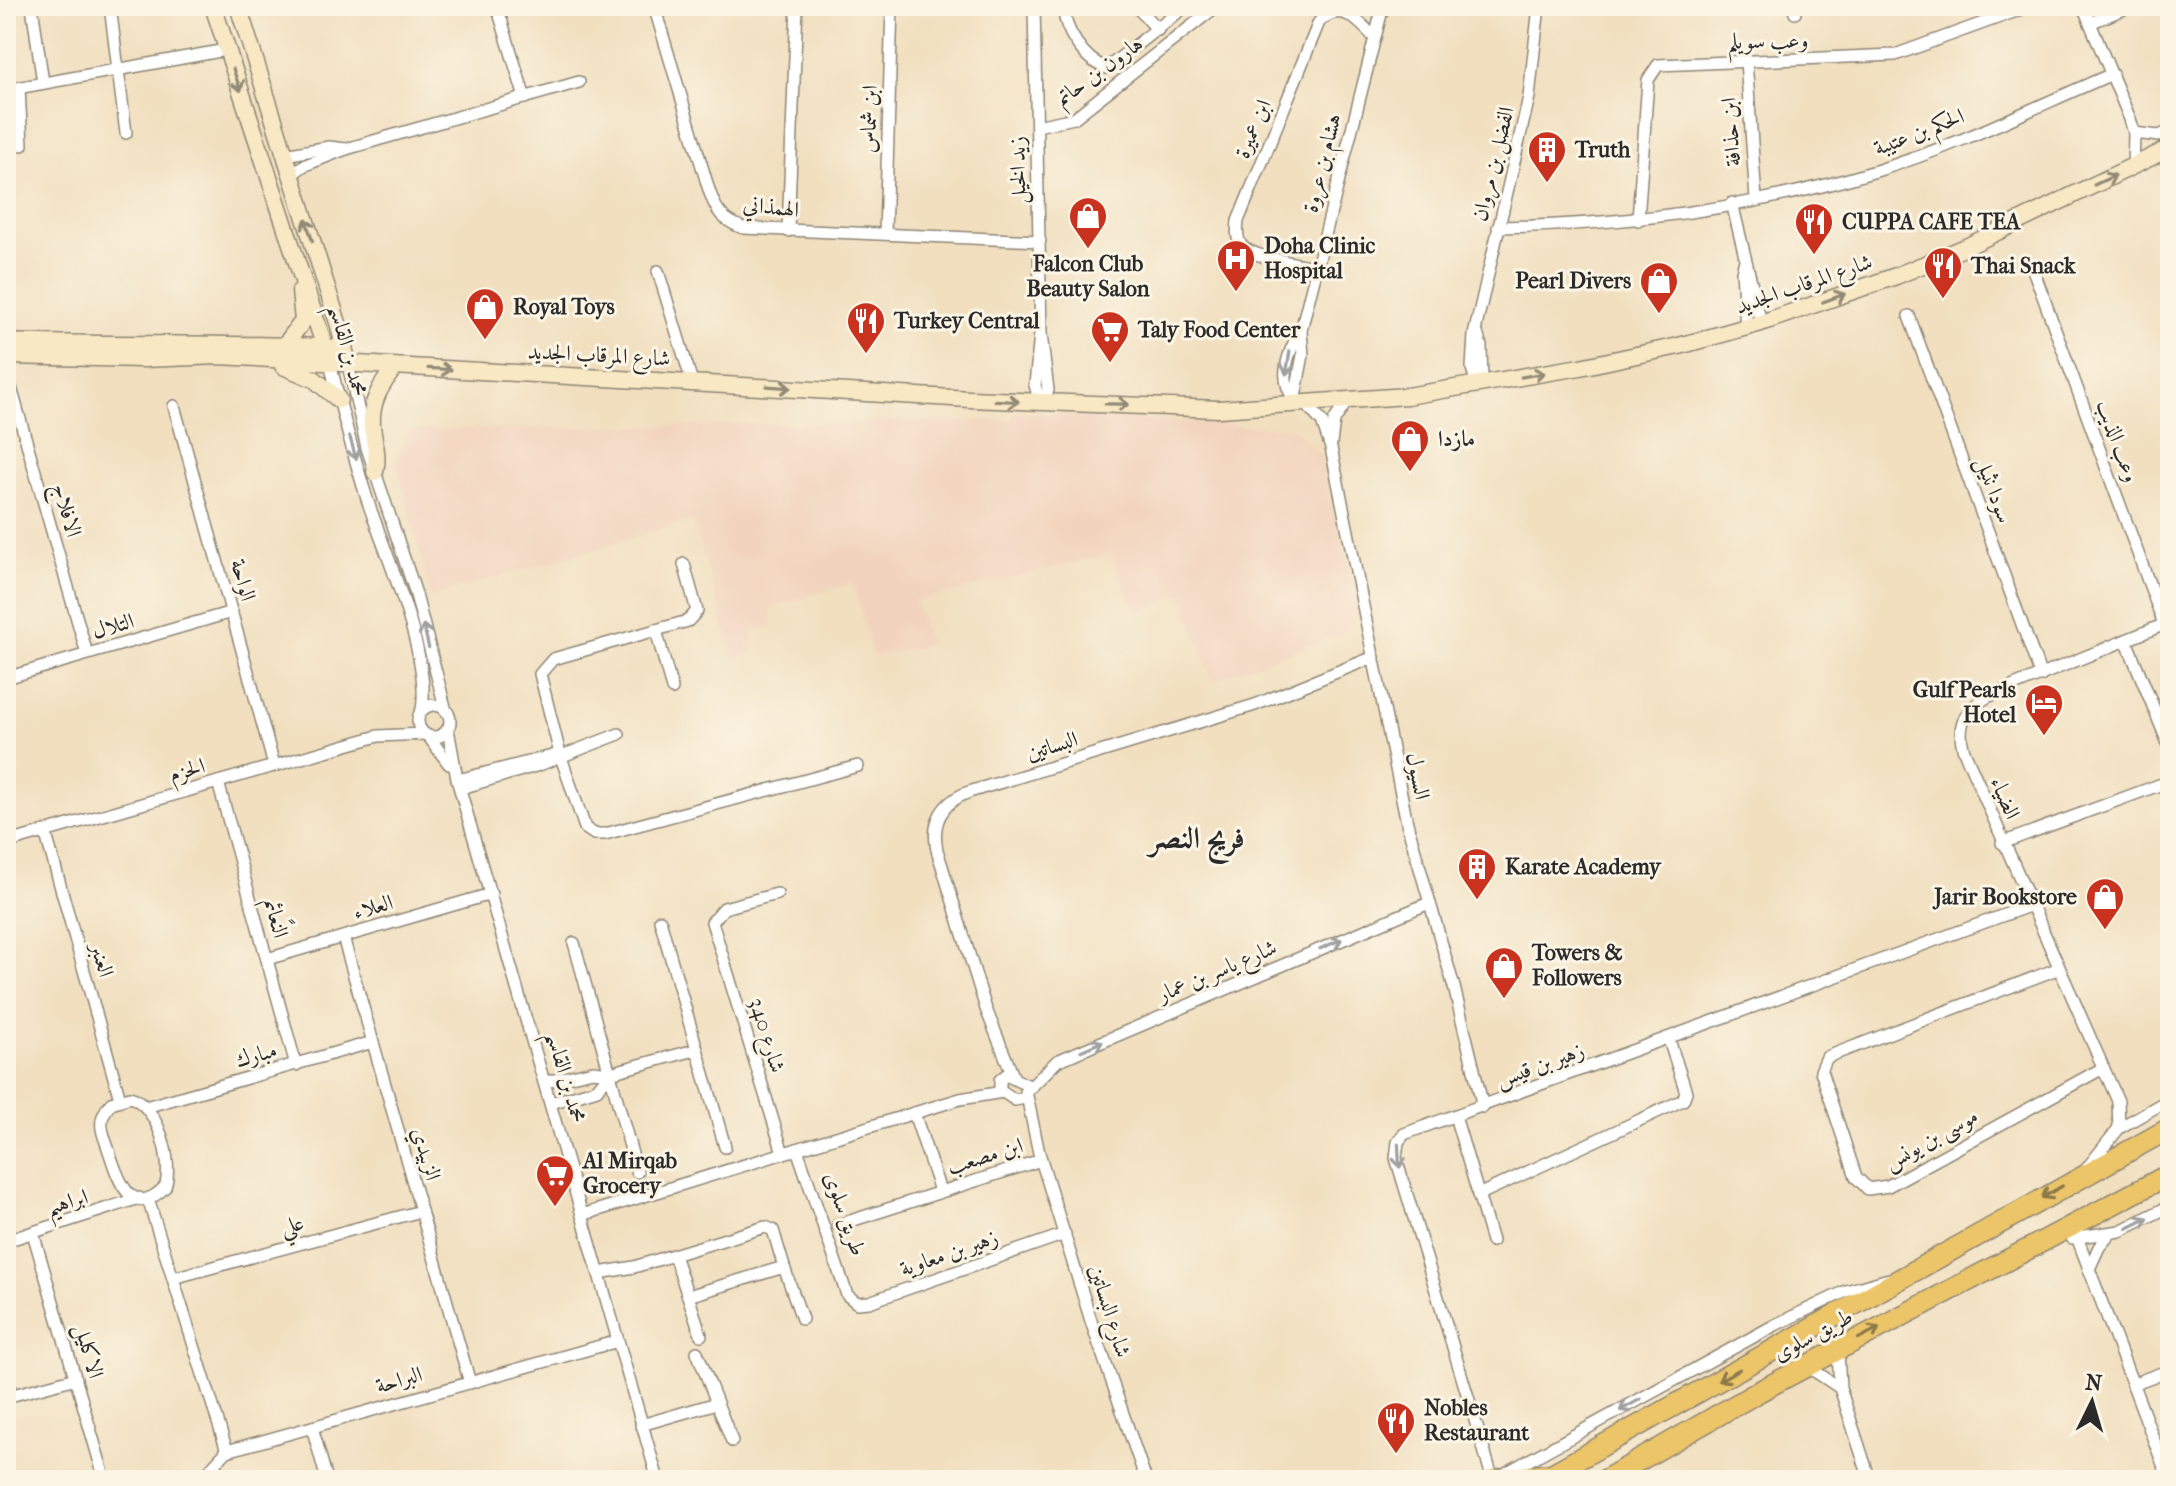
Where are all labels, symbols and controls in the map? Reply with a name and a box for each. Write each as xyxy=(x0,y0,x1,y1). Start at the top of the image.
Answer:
street label: وعب سويلم xyxy=(1727,27,1809,64)
street label: هارون بن حاتم xyxy=(1050,30,1152,116)
one-way arrow xyxy=(230,68,245,93)
street label: ابن شماس xyxy=(855,84,883,154)
street label: ابن عميرة xyxy=(1229,96,1277,162)
street label: ابن حذافة xyxy=(1716,97,1746,167)
street label: الحكم بن عتيبة xyxy=(1870,103,1970,168)
street label: الفضل بن مروان xyxy=(1466,104,1522,224)
street label: هشام بن عروة xyxy=(1297,111,1353,217)
building icon: Truth xyxy=(1526,129,1568,184)
street label: زيد الخيل xyxy=(1004,136,1034,204)
place label: Truth xyxy=(1574,137,1631,163)
one-way arrow xyxy=(2092,172,2117,187)
street label: الهمذاني xyxy=(741,191,800,228)
shop icon: Falcon Club Beauty Salon xyxy=(1067,195,1109,250)
restaurant icon: CUPPA CAFE TEA xyxy=(1793,201,1835,256)
place label: CUPPA CAFE TEA xyxy=(1842,209,2021,235)
one-way arrow xyxy=(301,217,316,243)
place label: Doha Clinic Hospital xyxy=(1264,233,1376,284)
hospital icon: Doha Clinic Hospital xyxy=(1215,238,1257,293)
restaurant icon: Thai Snack xyxy=(1922,245,1964,300)
street label: شارع المرقاب الجديد xyxy=(1732,248,1877,324)
place label: Falcon Club Beauty Salon xyxy=(1026,251,1150,302)
place label: Thai Snack xyxy=(1970,253,2076,279)
shop icon: Pearl Divers xyxy=(1638,260,1680,315)
place label: Pearl Divers xyxy=(1515,268,1631,294)
shop icon: Royal Toys xyxy=(464,286,506,341)
one-way arrow xyxy=(1821,289,1846,304)
place label: Royal Toys xyxy=(513,294,615,320)
restaurant icon: Turkey Central xyxy=(845,300,887,355)
street label: محمد بن القاسم xyxy=(316,301,373,401)
place label: Turkey Central xyxy=(893,308,1041,334)
supermarket icon: Taly Food Center xyxy=(1089,309,1131,364)
place label: Taly Food Center xyxy=(1137,317,1301,343)
street label: شارع المرقاب الجديد xyxy=(527,338,671,377)
one-way arrow xyxy=(1280,350,1295,375)
one-way arrow xyxy=(426,362,453,377)
one-way arrow xyxy=(1520,367,1545,382)
one-way arrow xyxy=(765,380,792,395)
one-way arrow xyxy=(993,394,1020,409)
street label: وعب الذيب xyxy=(2090,396,2145,486)
one-way arrow xyxy=(1103,397,1130,412)
shop icon: مازدا xyxy=(1389,418,1431,473)
place label: مازدا xyxy=(1438,426,1475,452)
one-way arrow xyxy=(346,435,361,461)
street label: سودا نثيل xyxy=(1968,454,2018,527)
street label: الافلاج xyxy=(41,480,87,542)
street label: الواحة xyxy=(225,556,261,604)
street label: التلال xyxy=(89,608,137,644)
one-way arrow xyxy=(418,623,433,649)
place label: Gulf Pearls Hotel xyxy=(1913,677,2017,728)
hotel icon: Gulf Pearls Hotel xyxy=(2023,682,2065,737)
street label: البساتين xyxy=(1023,726,1081,766)
street label: السيول xyxy=(1401,750,1435,802)
street label: الحزم xyxy=(166,753,210,793)
street label: الضياء xyxy=(1985,773,2025,823)
district label: فريج النصر xyxy=(1146,821,1245,864)
building icon: Karate Academy xyxy=(1456,846,1498,901)
place label: Karate Academy xyxy=(1505,854,1662,880)
shop icon: Jarir Bookstore xyxy=(2084,876,2126,931)
place label: Jarir Bookstore xyxy=(1932,884,2077,910)
street label: العلاء xyxy=(350,889,396,925)
street label: النًعائم xyxy=(252,894,299,942)
street label: شارع ياسر بن عمار xyxy=(1152,934,1283,1013)
one-way arrow xyxy=(1318,936,1343,951)
street label: العنبر xyxy=(84,938,119,980)
place label: Towers & Followers xyxy=(1531,940,1623,991)
shop icon: Towers & Followers xyxy=(1483,945,1525,1000)
street label: شارع 340 xyxy=(739,994,791,1077)
street label: محمد بن القاسم xyxy=(533,1028,591,1128)
street label: مبارك xyxy=(232,1037,280,1073)
street label: زهير بن قيس xyxy=(1492,1037,1588,1095)
one-way arrow xyxy=(1079,1038,1104,1053)
street label: موسى بن يونس xyxy=(1879,1103,1983,1177)
street label: الزبيدي xyxy=(402,1124,446,1185)
street label: ابن مصعب xyxy=(944,1132,1026,1181)
one-way arrow xyxy=(1391,1142,1406,1168)
place label: Al Mirqab Grocery xyxy=(581,1148,678,1199)
supermarket icon: Al Mirqab Grocery xyxy=(534,1153,576,1208)
street label: طريق سلوى xyxy=(818,1169,871,1260)
street label: ابراهيم xyxy=(43,1183,93,1228)
one-way arrow xyxy=(2041,1184,2064,1200)
street label: علي xyxy=(277,1209,309,1248)
one-way arrow xyxy=(2125,1214,2149,1230)
street label: زهير بن معاوية xyxy=(896,1224,1002,1282)
street label: شارع البساتين xyxy=(1079,1262,1136,1362)
street label: طريق سلوى xyxy=(1769,1303,1858,1368)
street label: الاكليل xyxy=(67,1321,109,1382)
one-way arrow xyxy=(1856,1324,1880,1340)
street label: البراحة xyxy=(373,1361,425,1399)
north arrow xyxy=(2052,1362,2132,1442)
one-way arrow xyxy=(1717,1368,1741,1383)
text: N xyxy=(2084,1369,2103,1397)
place label: Nobles Restaurant xyxy=(1424,1395,1530,1446)
one-way arrow xyxy=(1618,1397,1642,1413)
restaurant icon: Nobles Restaurant xyxy=(1375,1400,1417,1455)

